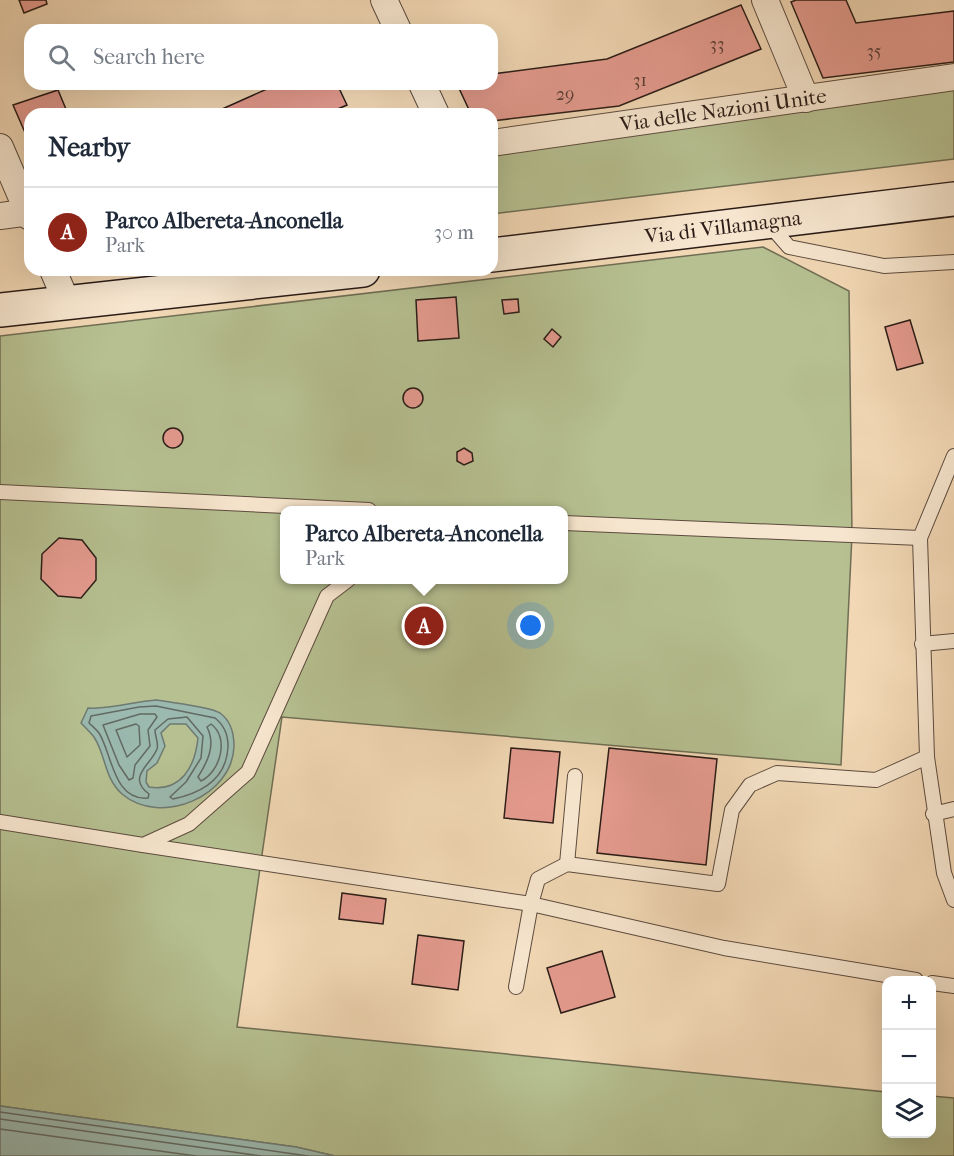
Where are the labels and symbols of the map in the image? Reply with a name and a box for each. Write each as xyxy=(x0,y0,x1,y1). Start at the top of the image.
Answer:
house number: 33 xyxy=(710,34,724,55)
house number: 35 xyxy=(866,41,882,62)
house number: 31 xyxy=(633,70,647,91)
house number: 29 xyxy=(556,84,574,105)
street label: Via delle Nazioni Unite xyxy=(617,84,828,137)
street label: Via di Villamagna xyxy=(642,205,803,249)
pin: A xyxy=(404,604,444,648)
your location xyxy=(516,611,545,640)

